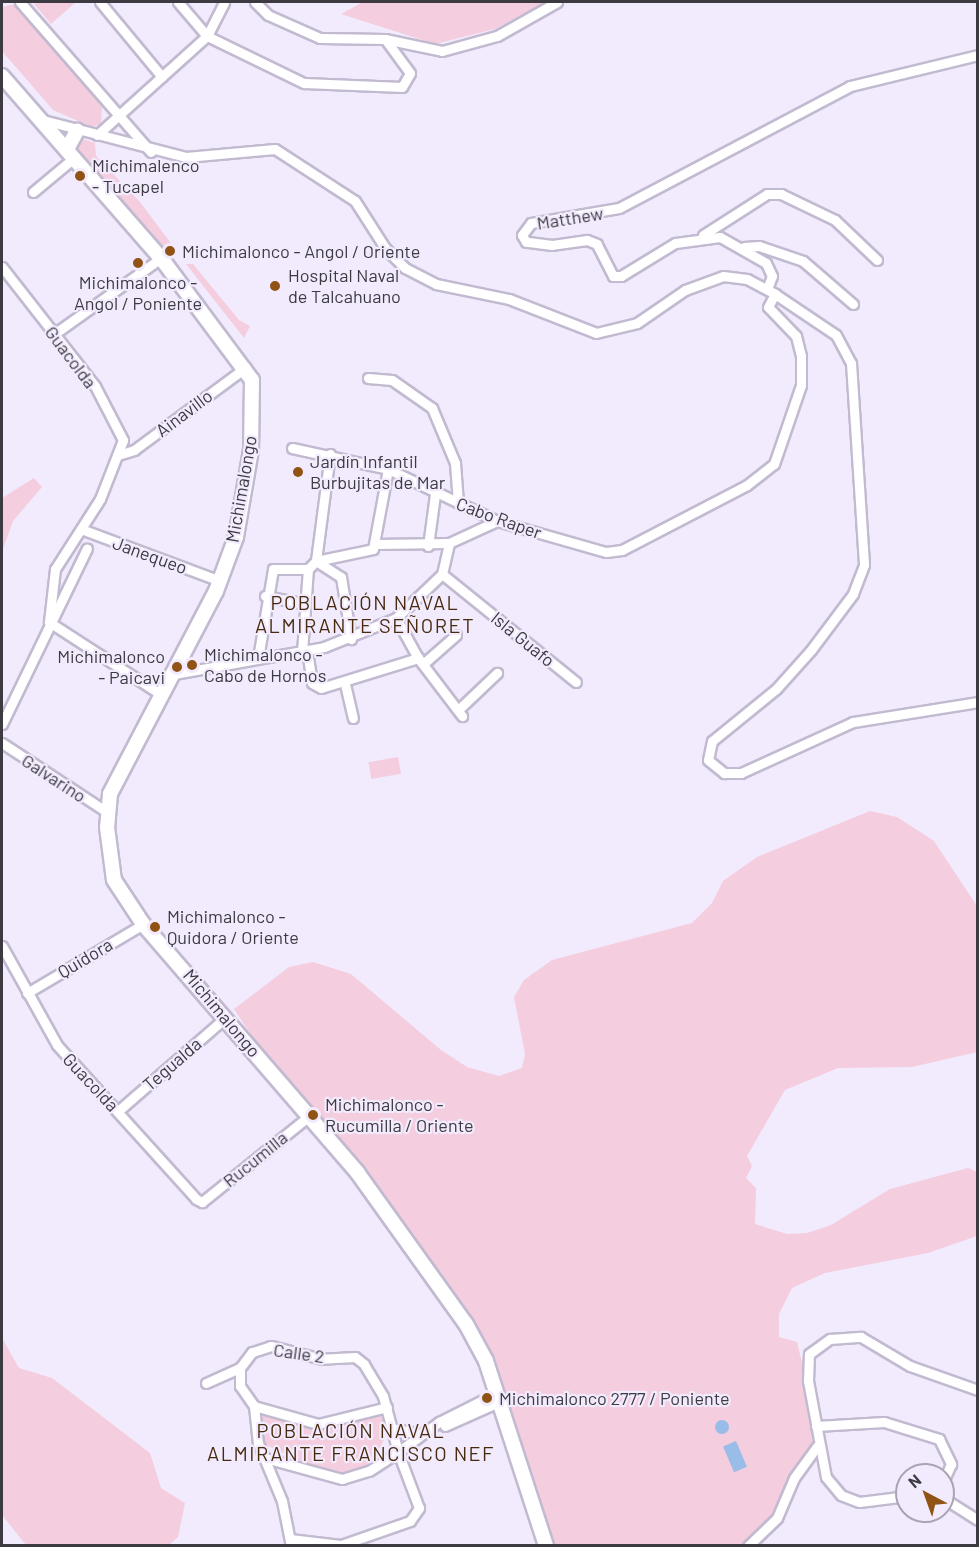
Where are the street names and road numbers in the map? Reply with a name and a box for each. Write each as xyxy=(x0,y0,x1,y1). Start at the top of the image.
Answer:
street label: Matthew xyxy=(535,202,605,234)
street label: Guacolda xyxy=(41,322,101,392)
street label: Ainavillo xyxy=(151,385,217,441)
street label: Michimalongo xyxy=(221,434,261,544)
street label: Cabo Raper xyxy=(453,493,545,543)
street label: Janequeo xyxy=(110,532,190,578)
street label: Isla Guafo xyxy=(487,607,559,671)
street label: Galvarino xyxy=(18,749,90,807)
street label: Quidora xyxy=(54,933,116,983)
street label: Michimalongo xyxy=(179,965,265,1061)
street label: Tegualda xyxy=(138,1033,206,1095)
street label: Guacolda xyxy=(58,1048,124,1116)
street label: Rucumilla xyxy=(218,1126,292,1192)
street label: Calle 2 xyxy=(272,1339,326,1367)

